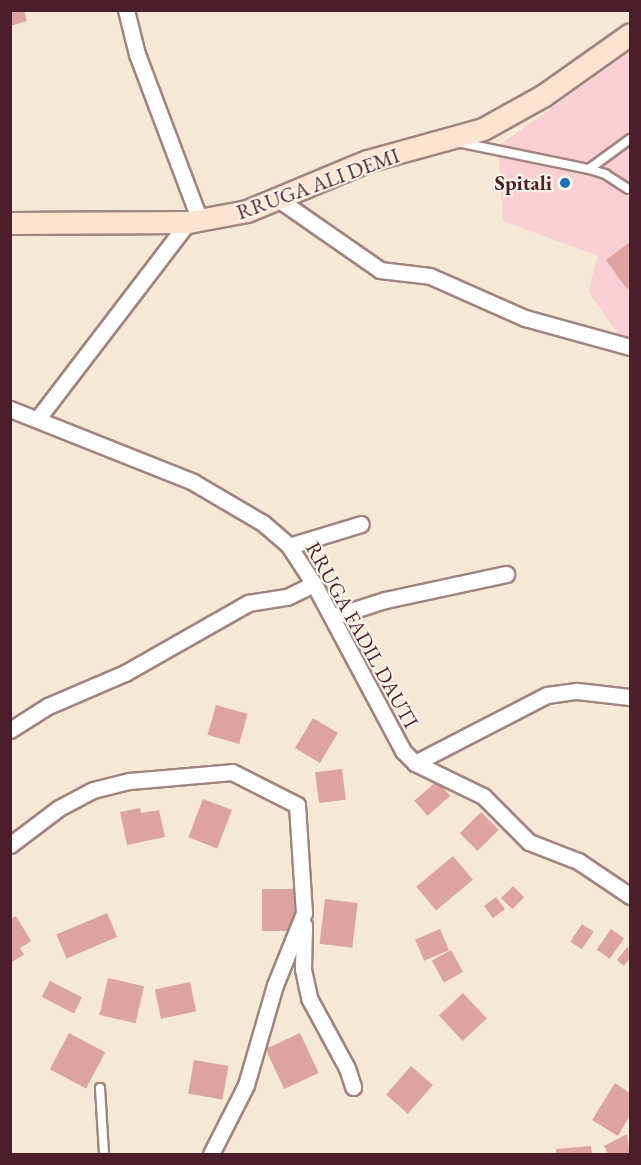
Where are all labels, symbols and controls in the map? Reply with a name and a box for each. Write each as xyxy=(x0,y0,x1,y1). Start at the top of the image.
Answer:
street label: RRUGA ALI DEMI xyxy=(233,143,403,225)
place label: Spitali xyxy=(495,170,552,196)
marker: Spitali xyxy=(556,174,574,192)
street label: RRUGA FADIL DAUTI xyxy=(300,537,424,733)

